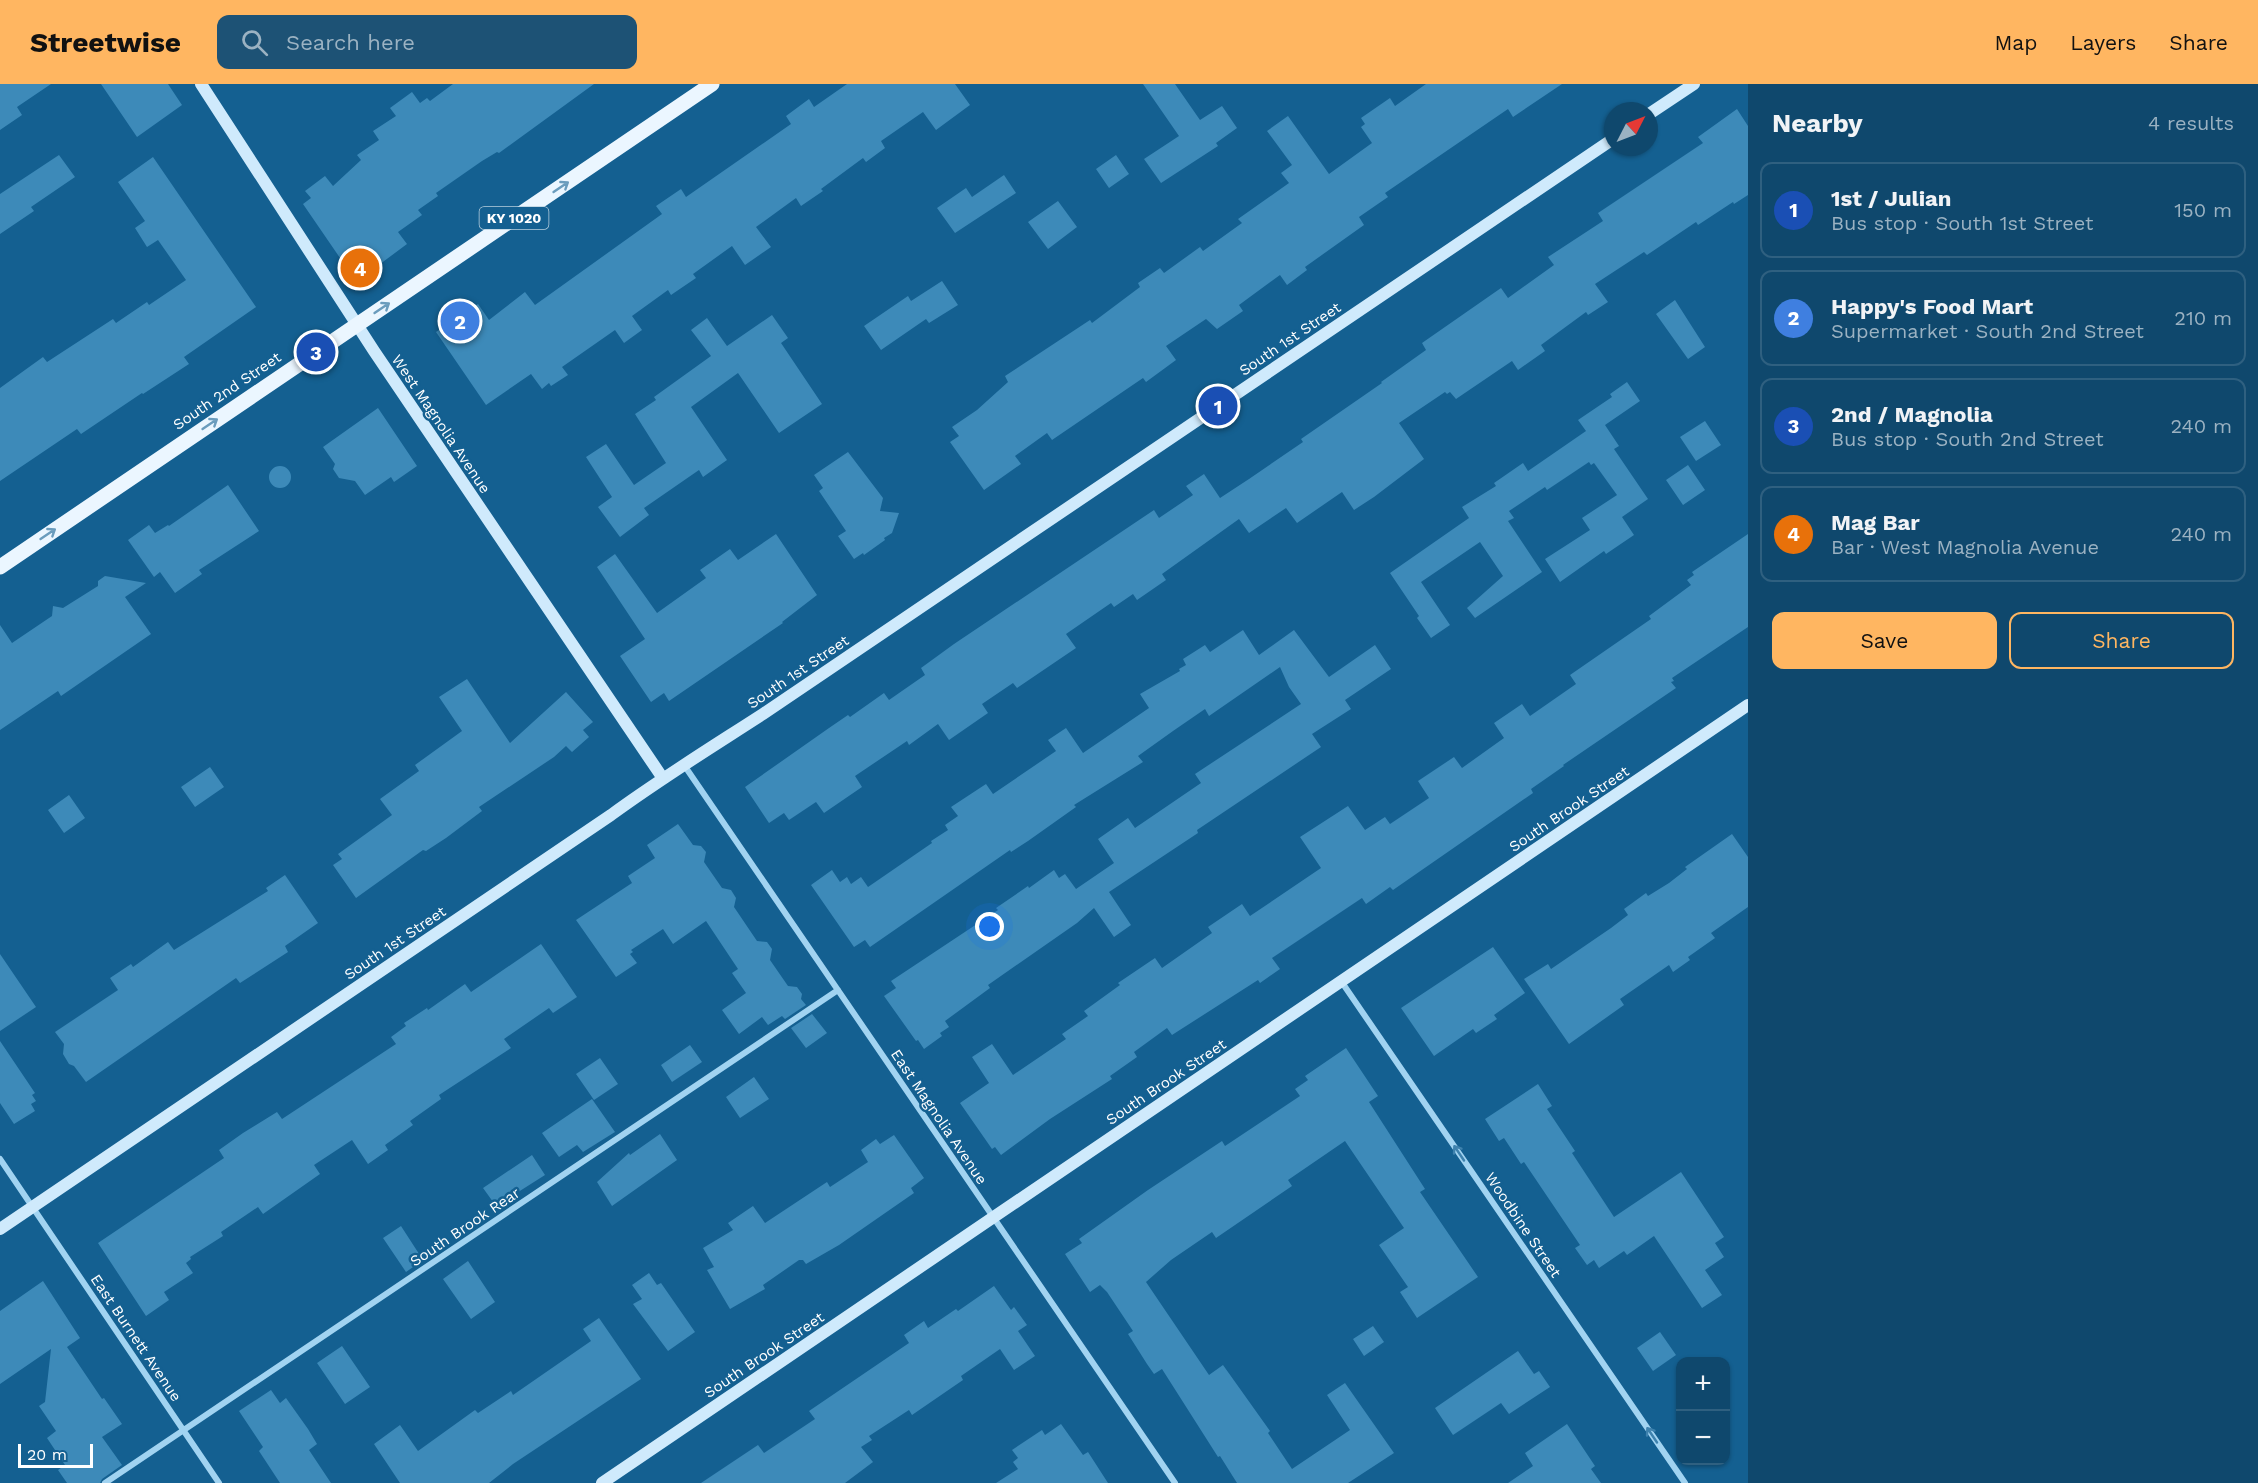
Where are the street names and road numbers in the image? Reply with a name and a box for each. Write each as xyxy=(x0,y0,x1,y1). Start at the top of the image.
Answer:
road number: KY 1020 xyxy=(480,207,548,229)
street label: South 1st Street xyxy=(1236,298,1345,380)
street label: South 2nd Street xyxy=(170,348,285,434)
street label: West Magnolia Avenue xyxy=(388,351,494,497)
street label: South 1st Street xyxy=(744,631,853,713)
street label: South Brook Street xyxy=(1506,762,1633,856)
street label: South 1st Street xyxy=(341,902,450,984)
street label: South Brook Street xyxy=(1103,1035,1230,1129)
street label: East Magnolia Avenue xyxy=(887,1046,991,1188)
street label: Woodbine Street xyxy=(1481,1169,1565,1282)
street label: South Brook Rear xyxy=(407,1184,523,1270)
street label: East Burnett Avenue xyxy=(87,1271,185,1405)
street label: South Brook Street xyxy=(701,1308,828,1402)

